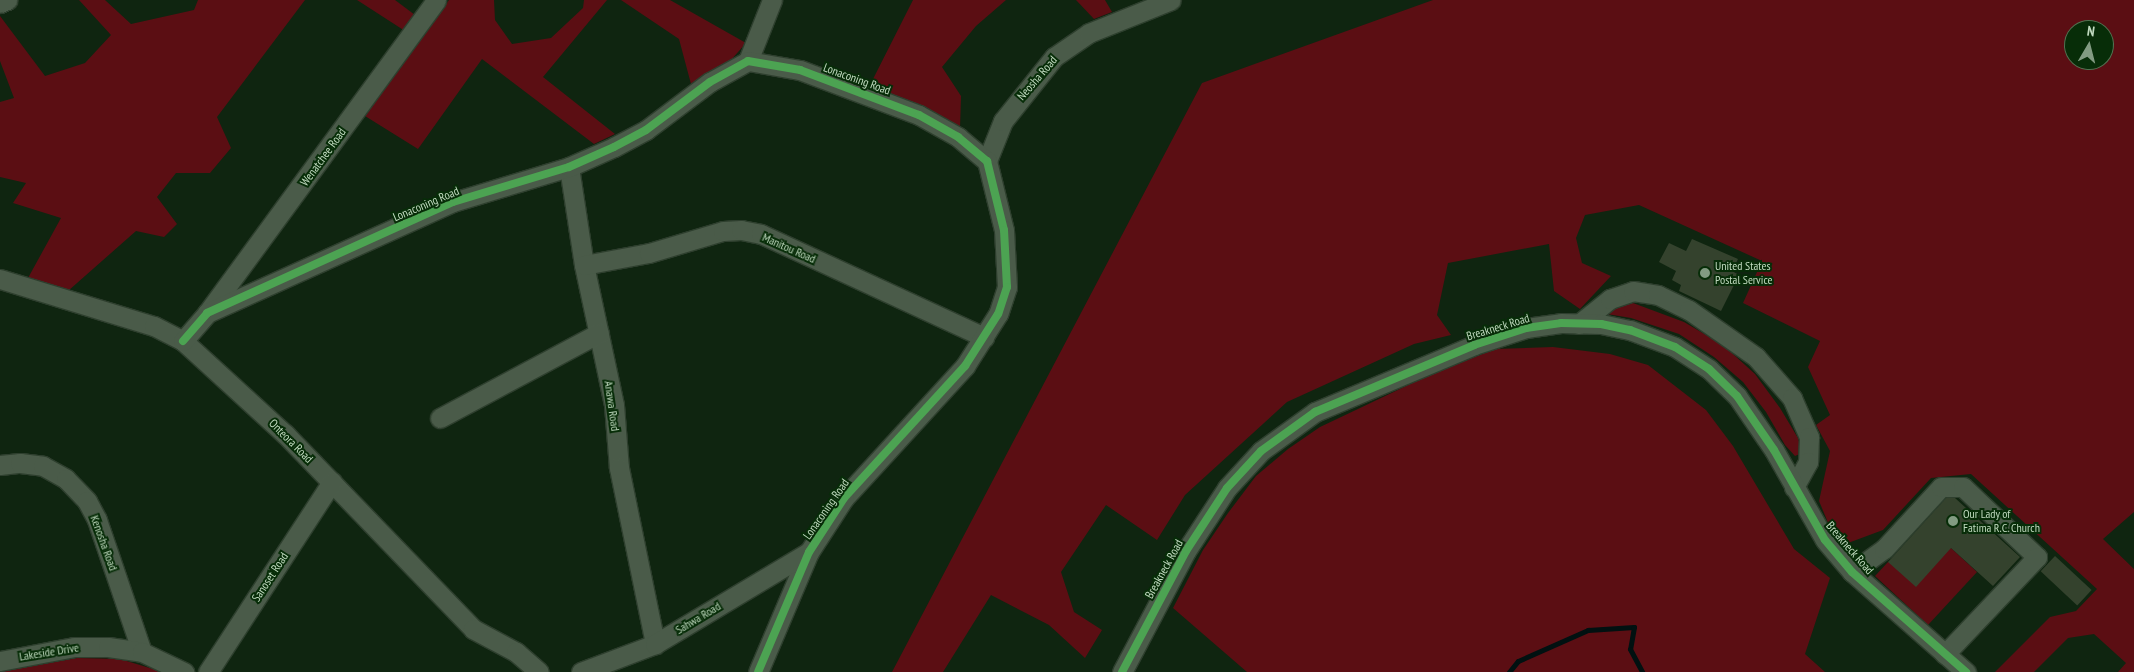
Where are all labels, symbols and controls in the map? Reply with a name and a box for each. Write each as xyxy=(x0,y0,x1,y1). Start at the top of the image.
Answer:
north arrow xyxy=(2064,20,2114,70)
text: N xyxy=(2086,22,2096,41)
street label: Neosha Road xyxy=(1014,53,1060,103)
street label: Lonaconing Road xyxy=(822,60,892,98)
street label: Wenatchee Road xyxy=(297,125,349,189)
street label: Lonaconing Road xyxy=(391,184,461,224)
street label: Manitou Road xyxy=(760,230,818,266)
place label: United States Postal Service xyxy=(1715,259,1772,287)
marker: United States Postal Service xyxy=(1699,267,1711,279)
street label: Breakneck Road xyxy=(1465,311,1531,343)
street label: Anawa Road xyxy=(601,380,623,432)
street label: Onteora Road xyxy=(266,416,316,466)
street label: Lonaconing Road xyxy=(800,476,852,542)
place label: Our Lady of Fatima R.C. Church xyxy=(1963,507,2041,535)
street label: Kenosha Road xyxy=(87,513,121,573)
marker: Our Lady of Fatima R.C. Church xyxy=(1947,515,1959,527)
street label: Breakneck Road xyxy=(1823,519,1877,577)
street label: Breakneck Road xyxy=(1142,537,1186,601)
street label: Sanoset Road xyxy=(249,550,291,604)
street label: Sahwa Road xyxy=(673,599,723,637)
street label: Lakeside Drive xyxy=(18,640,80,664)

